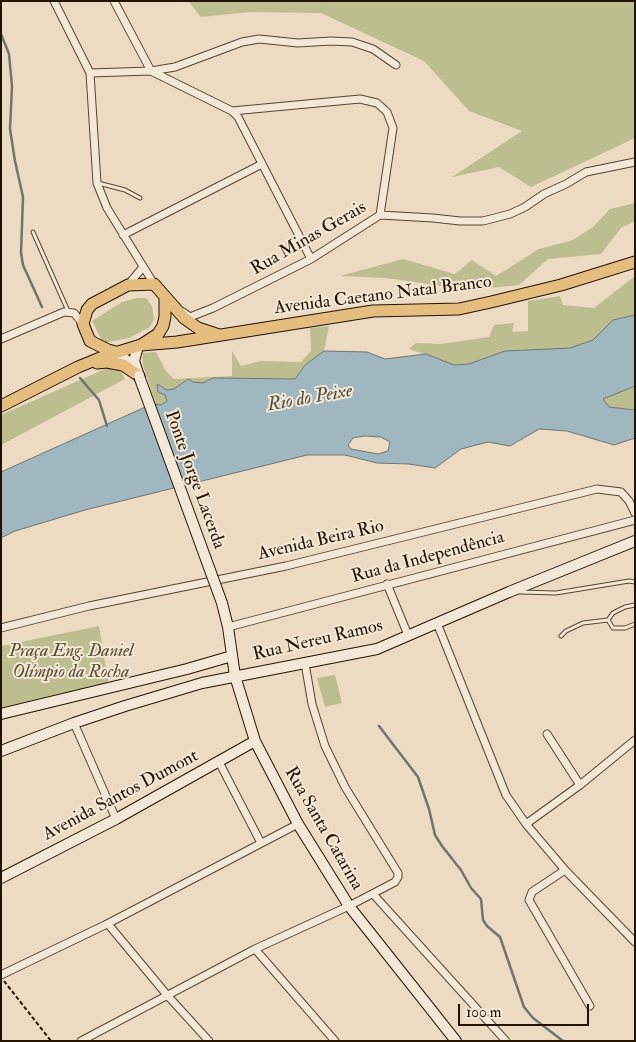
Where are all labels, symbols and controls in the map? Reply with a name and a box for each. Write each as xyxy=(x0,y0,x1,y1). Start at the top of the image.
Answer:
street label: Rua Minas Gerais xyxy=(247,197,371,281)
street label: Avenida Caetano Natal Branco xyxy=(273,272,493,320)
water label: Rio do Peixe xyxy=(266,380,354,418)
street label: Ponte Jorge Lacerda xyxy=(159,408,229,552)
street label: Avenida Beira Rio xyxy=(256,516,386,566)
street label: Rua da Independência xyxy=(349,527,507,589)
street label: Rua Nereu Ramos xyxy=(251,616,385,666)
park label: Praça Eng. Daniel Olímpio da Rocha xyxy=(9,641,133,684)
street label: Avenida Santos Dumont xyxy=(40,746,202,846)
street label: Rua Santa Catarina xyxy=(279,764,367,894)
scale bar xyxy=(461,994,592,1026)
text: 100 m xyxy=(466,1003,501,1022)

